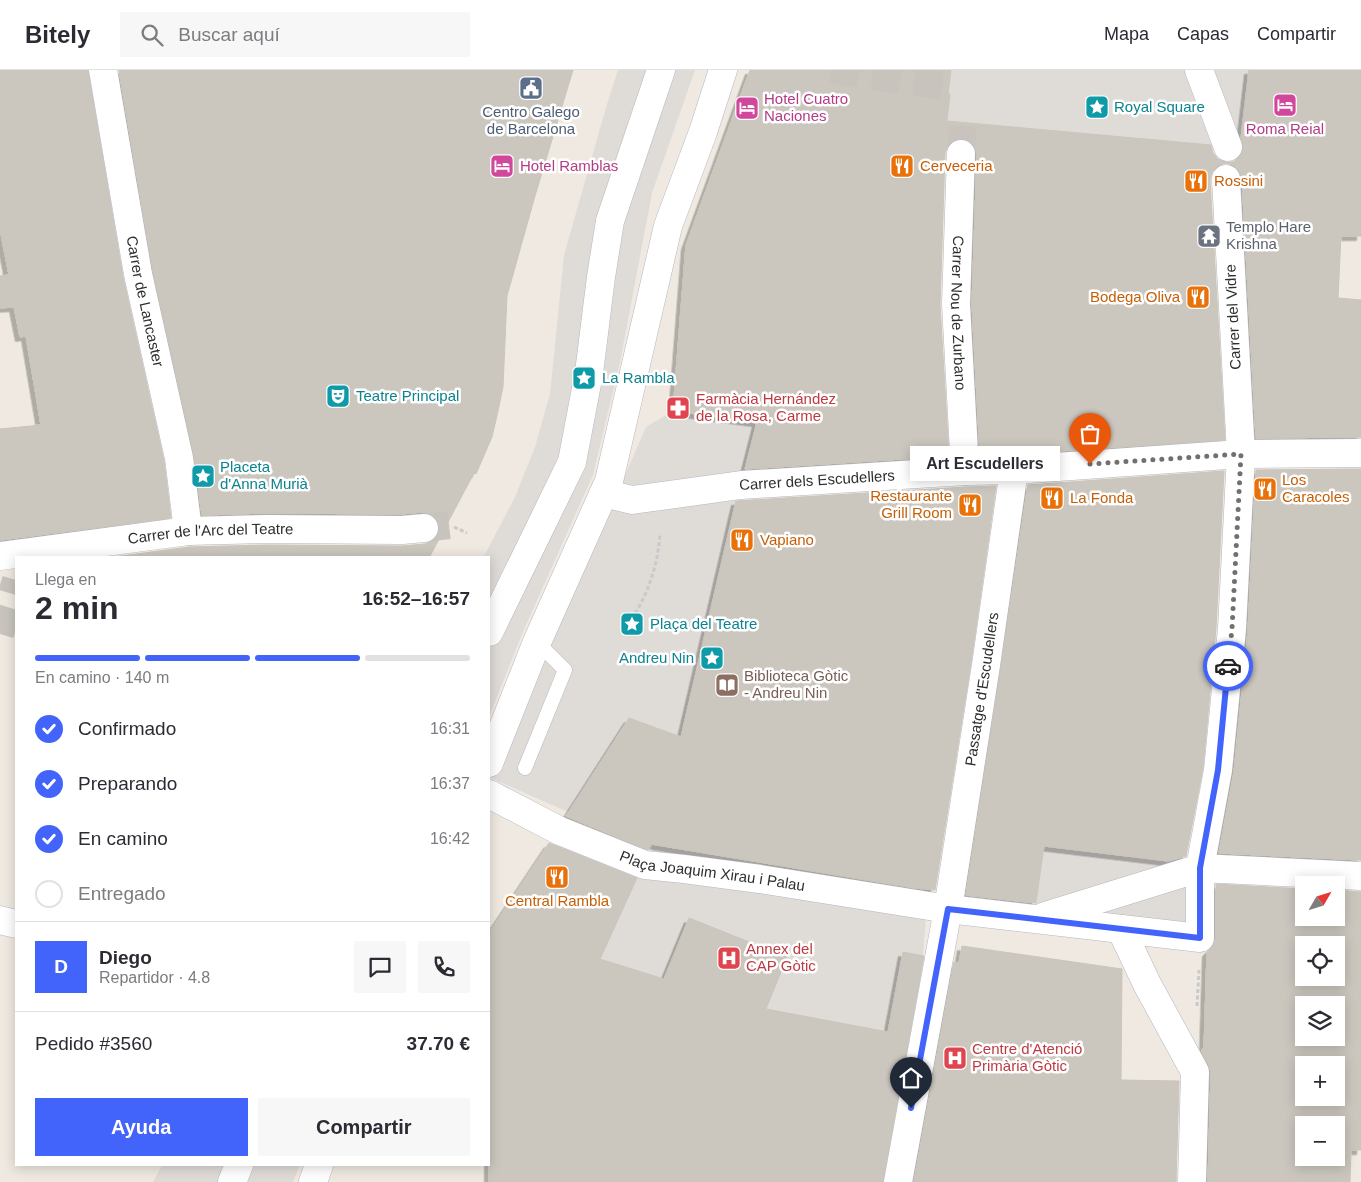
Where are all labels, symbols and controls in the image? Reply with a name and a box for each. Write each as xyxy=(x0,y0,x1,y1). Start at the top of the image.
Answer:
search box xyxy=(120,12,470,57)
text: Bitely xyxy=(25,21,90,48)
icon: search xyxy=(138,21,166,49)
text: Buscar aquí xyxy=(178,24,280,45)
text: Mapa xyxy=(1104,24,1149,44)
text: Capas xyxy=(1177,24,1229,44)
text: Compartir xyxy=(1257,24,1336,44)
public building icon: Centro Galego de Barcelona xyxy=(518,75,544,101)
place label: Hotel Cuatro Naciones xyxy=(764,90,848,124)
hotel icon: Roma Reial xyxy=(1272,92,1298,118)
place icon: Royal Square xyxy=(1084,94,1110,120)
hotel icon: Hotel Cuatro Naciones xyxy=(734,95,760,121)
place label: Royal Square xyxy=(1114,98,1205,115)
place label: Centro Galego de Barcelona xyxy=(482,103,580,137)
place label: Roma Reial xyxy=(1246,120,1324,137)
hotel icon: Hotel Ramblas xyxy=(489,153,515,179)
restaurant icon: Cerveceria xyxy=(889,153,915,179)
place label: Hotel Ramblas xyxy=(520,157,618,174)
place label: Cerveceria xyxy=(920,157,993,174)
restaurant icon: Rossini xyxy=(1183,168,1209,194)
place label: Rossini xyxy=(1214,172,1263,189)
place label: Templo Hare Krishna xyxy=(1226,218,1311,252)
temple icon: Templo Hare Krishna xyxy=(1196,223,1222,249)
street label: Carrer de Lancaster xyxy=(124,234,167,368)
street label: Carrer Nou de Zurbano xyxy=(948,235,970,391)
street label: Carrer del Vidre xyxy=(1221,264,1244,370)
restaurant icon: Bodega Oliva xyxy=(1185,284,1211,310)
place label: Bodega Oliva xyxy=(1090,288,1181,305)
place icon: La Rambla xyxy=(571,365,597,391)
place label: La Rambla xyxy=(602,369,675,386)
theatre icon: Teatre Principal xyxy=(325,383,351,409)
place label: Teatre Principal xyxy=(356,387,459,404)
place label: Farmàcia Hernández de la Rosa, Carme xyxy=(696,390,836,424)
pharmacy icon: Farmàcia Hernández de la Rosa, Carme xyxy=(665,395,691,421)
pin xyxy=(1069,413,1111,464)
icon: bag xyxy=(1076,420,1104,448)
callout: Art Escudellers xyxy=(910,446,1060,482)
text: Art Escudellers xyxy=(926,455,1044,472)
place label: Placeta d'Anna Murià xyxy=(220,458,309,492)
place icon: Placeta d'Anna Murià xyxy=(190,463,216,489)
street label: Carrer dels Escudellers xyxy=(739,466,895,493)
place label: Los Caracoles xyxy=(1282,471,1350,505)
restaurant icon: Los Caracoles xyxy=(1252,476,1278,502)
restaurant icon: La Fonda xyxy=(1039,485,1065,511)
place label: Restaurante Grill Room xyxy=(870,487,952,521)
place label: La Fonda xyxy=(1070,489,1134,506)
restaurant icon: Restaurante Grill Room xyxy=(957,492,983,518)
street label: Carrer de l'Arc del Teatre xyxy=(127,520,293,547)
restaurant icon: Vapiano xyxy=(729,527,755,553)
place label: Vapiano xyxy=(760,531,814,548)
text: Llega en xyxy=(35,571,96,588)
text: 16:52–16:57 xyxy=(362,588,470,609)
text: 2 min xyxy=(35,590,119,626)
place icon: Plaça del Teatre xyxy=(619,611,645,637)
street label: Passatge d'Escudellers xyxy=(961,611,1001,767)
place label: Plaça del Teatre xyxy=(650,615,757,632)
courier xyxy=(1203,641,1253,691)
place icon: Andreu Nin xyxy=(699,645,725,671)
place label: Andreu Nin xyxy=(619,649,694,666)
icon: car xyxy=(1214,652,1242,680)
place label: Biblioteca Gòtic - Andreu Nin xyxy=(744,667,849,701)
text: En camino · 140 m xyxy=(35,669,169,686)
library icon: Biblioteca Gòtic - Andreu Nin xyxy=(714,672,740,698)
icon: check xyxy=(35,715,63,743)
text: Confirmado xyxy=(78,718,176,739)
text: 16:31 xyxy=(430,720,470,737)
icon: check xyxy=(35,770,63,798)
text: Preparando xyxy=(78,773,177,794)
text: 16:37 xyxy=(430,775,470,792)
icon: check xyxy=(35,825,63,853)
text: En camino xyxy=(78,828,168,849)
text: 16:42 xyxy=(430,830,470,847)
street label: Plaça Joaquim Xirau i Palau xyxy=(617,847,806,894)
restaurant icon: Central Rambla xyxy=(544,864,570,890)
north arrow xyxy=(1295,876,1345,926)
map controls xyxy=(1295,876,1345,1166)
text: Entregado xyxy=(78,883,166,904)
place label: Central Rambla xyxy=(505,892,610,909)
button: locate xyxy=(1295,936,1345,986)
place label: Annex del CAP Gòtic xyxy=(746,940,816,974)
button: chat xyxy=(354,941,406,993)
button: phone xyxy=(418,941,470,993)
hospital icon: Annex del CAP Gòtic xyxy=(716,945,742,971)
text: Diego xyxy=(99,947,152,968)
text: D xyxy=(54,956,68,977)
text: Repartidor · 4.8 xyxy=(99,969,210,986)
button: layers xyxy=(1295,996,1345,1046)
text: Pedido #3560 xyxy=(35,1033,152,1054)
text: 37.70 € xyxy=(407,1033,470,1054)
place label: Centre d'Atenció Primària Gòtic xyxy=(972,1040,1082,1074)
hospital icon: Centre d'Atenció Primària Gòtic xyxy=(942,1045,968,1071)
button: + xyxy=(1295,1056,1345,1106)
pin xyxy=(890,1057,932,1108)
icon: home xyxy=(897,1064,925,1092)
button: Ayuda xyxy=(35,1098,248,1156)
button: Compartir xyxy=(258,1098,470,1156)
button: − xyxy=(1295,1116,1345,1166)

